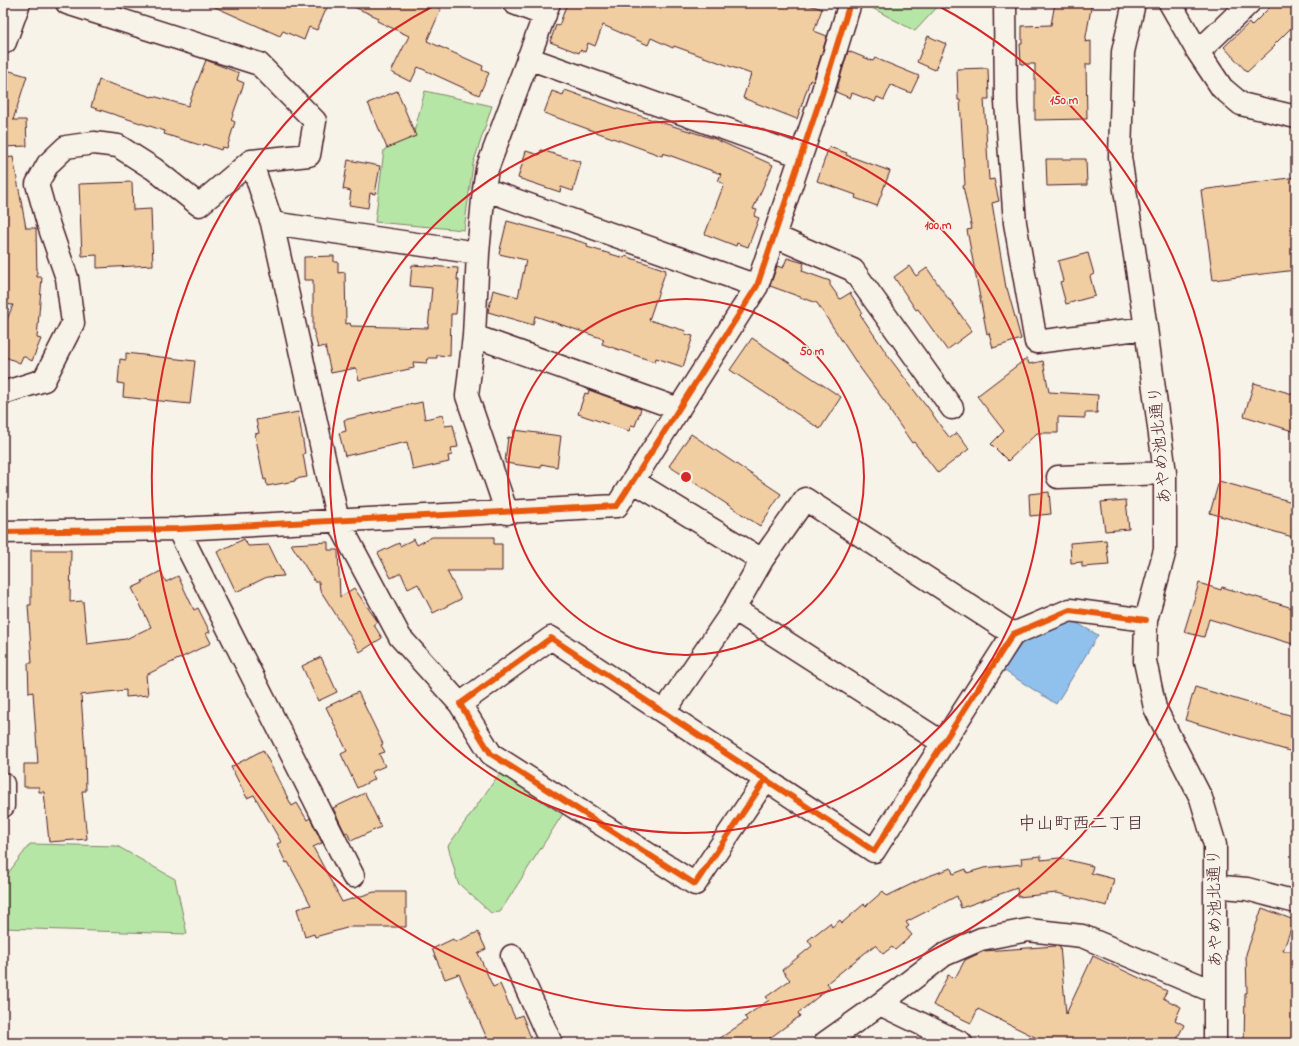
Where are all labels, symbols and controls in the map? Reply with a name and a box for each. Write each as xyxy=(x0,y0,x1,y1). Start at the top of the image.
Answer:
text: 150 m xyxy=(1050,92,1079,110)
text: 100 m xyxy=(925,217,952,235)
text: 50 m xyxy=(800,343,825,361)
street label: あやめ池北通り xyxy=(1143,385,1178,505)
centre of rings xyxy=(679,470,693,484)
district label: 中山町西二丁目 xyxy=(1018,812,1144,838)
street label: あやめ池北通り xyxy=(1202,848,1229,968)

